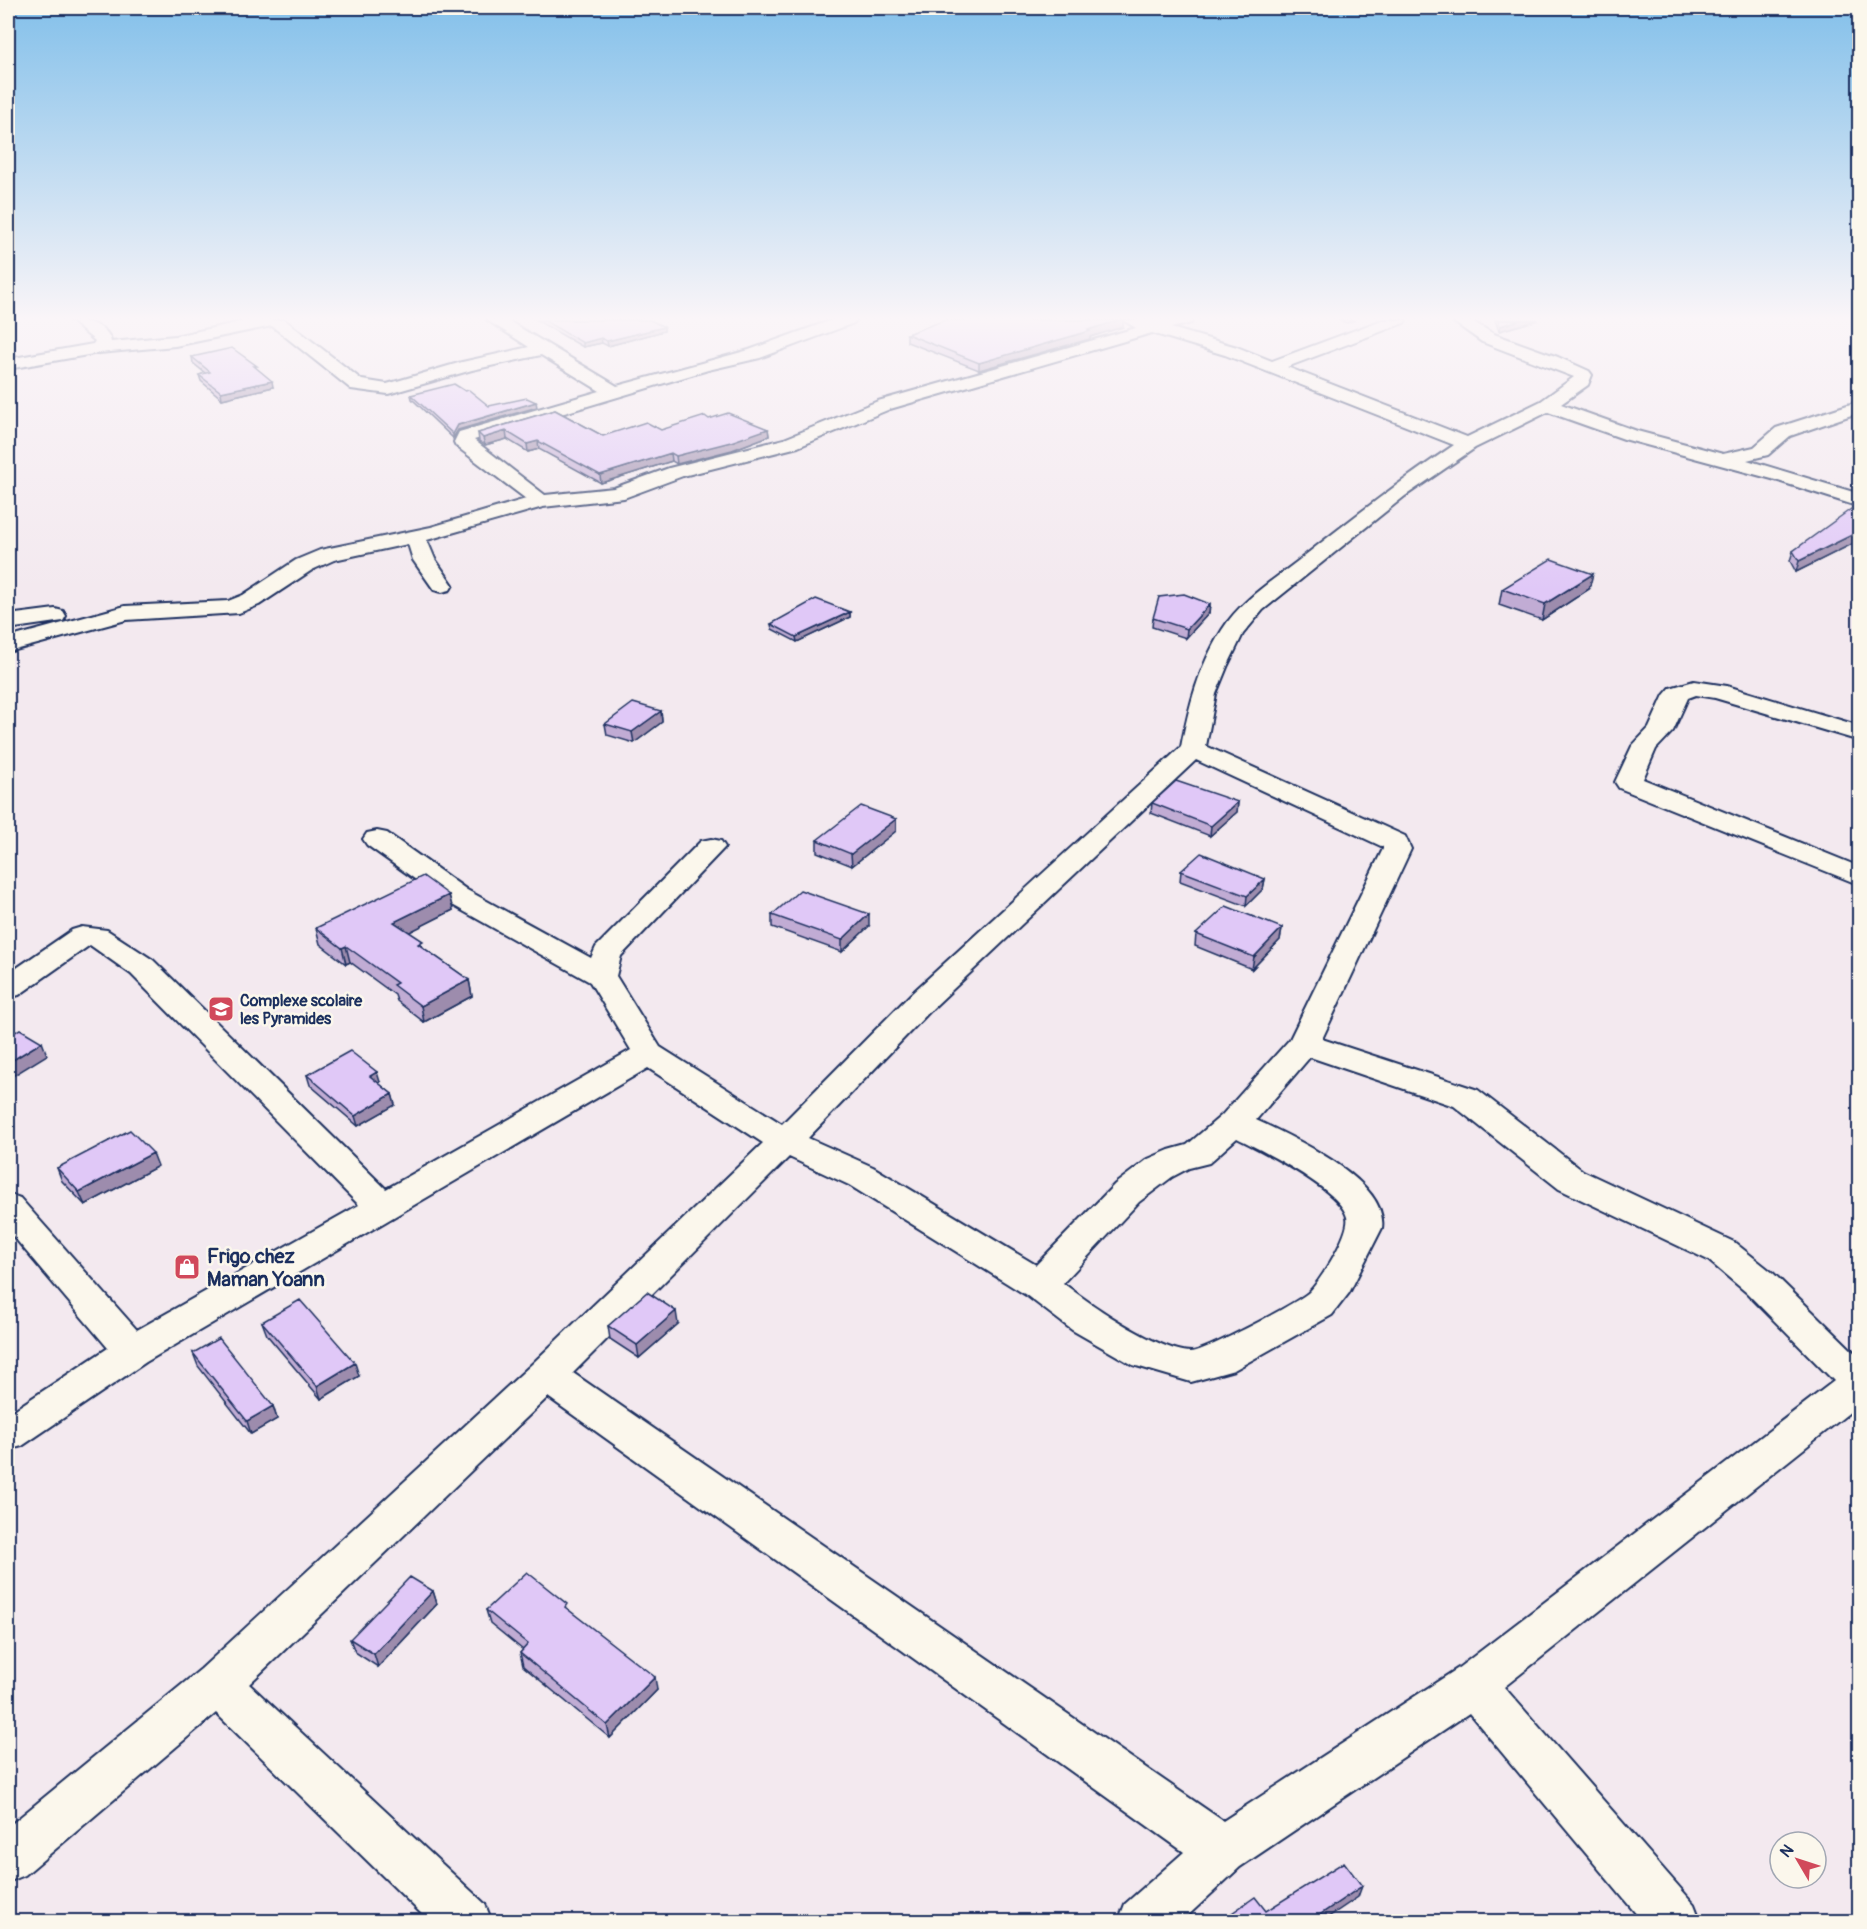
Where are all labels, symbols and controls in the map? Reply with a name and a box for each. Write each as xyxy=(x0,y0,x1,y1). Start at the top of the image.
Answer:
place label: Complexe scolaire les Pyramides xyxy=(240,991,363,1029)
school or university icon: Complexe scolaire les Pyramides xyxy=(206,994,236,1024)
place label: Frigo chez Maman Yoann xyxy=(207,1244,325,1292)
shop icon: Frigo chez Maman Yoann xyxy=(172,1252,202,1282)
north arrow xyxy=(1768,1830,1828,1890)
text: N xyxy=(1776,1841,1798,1862)

